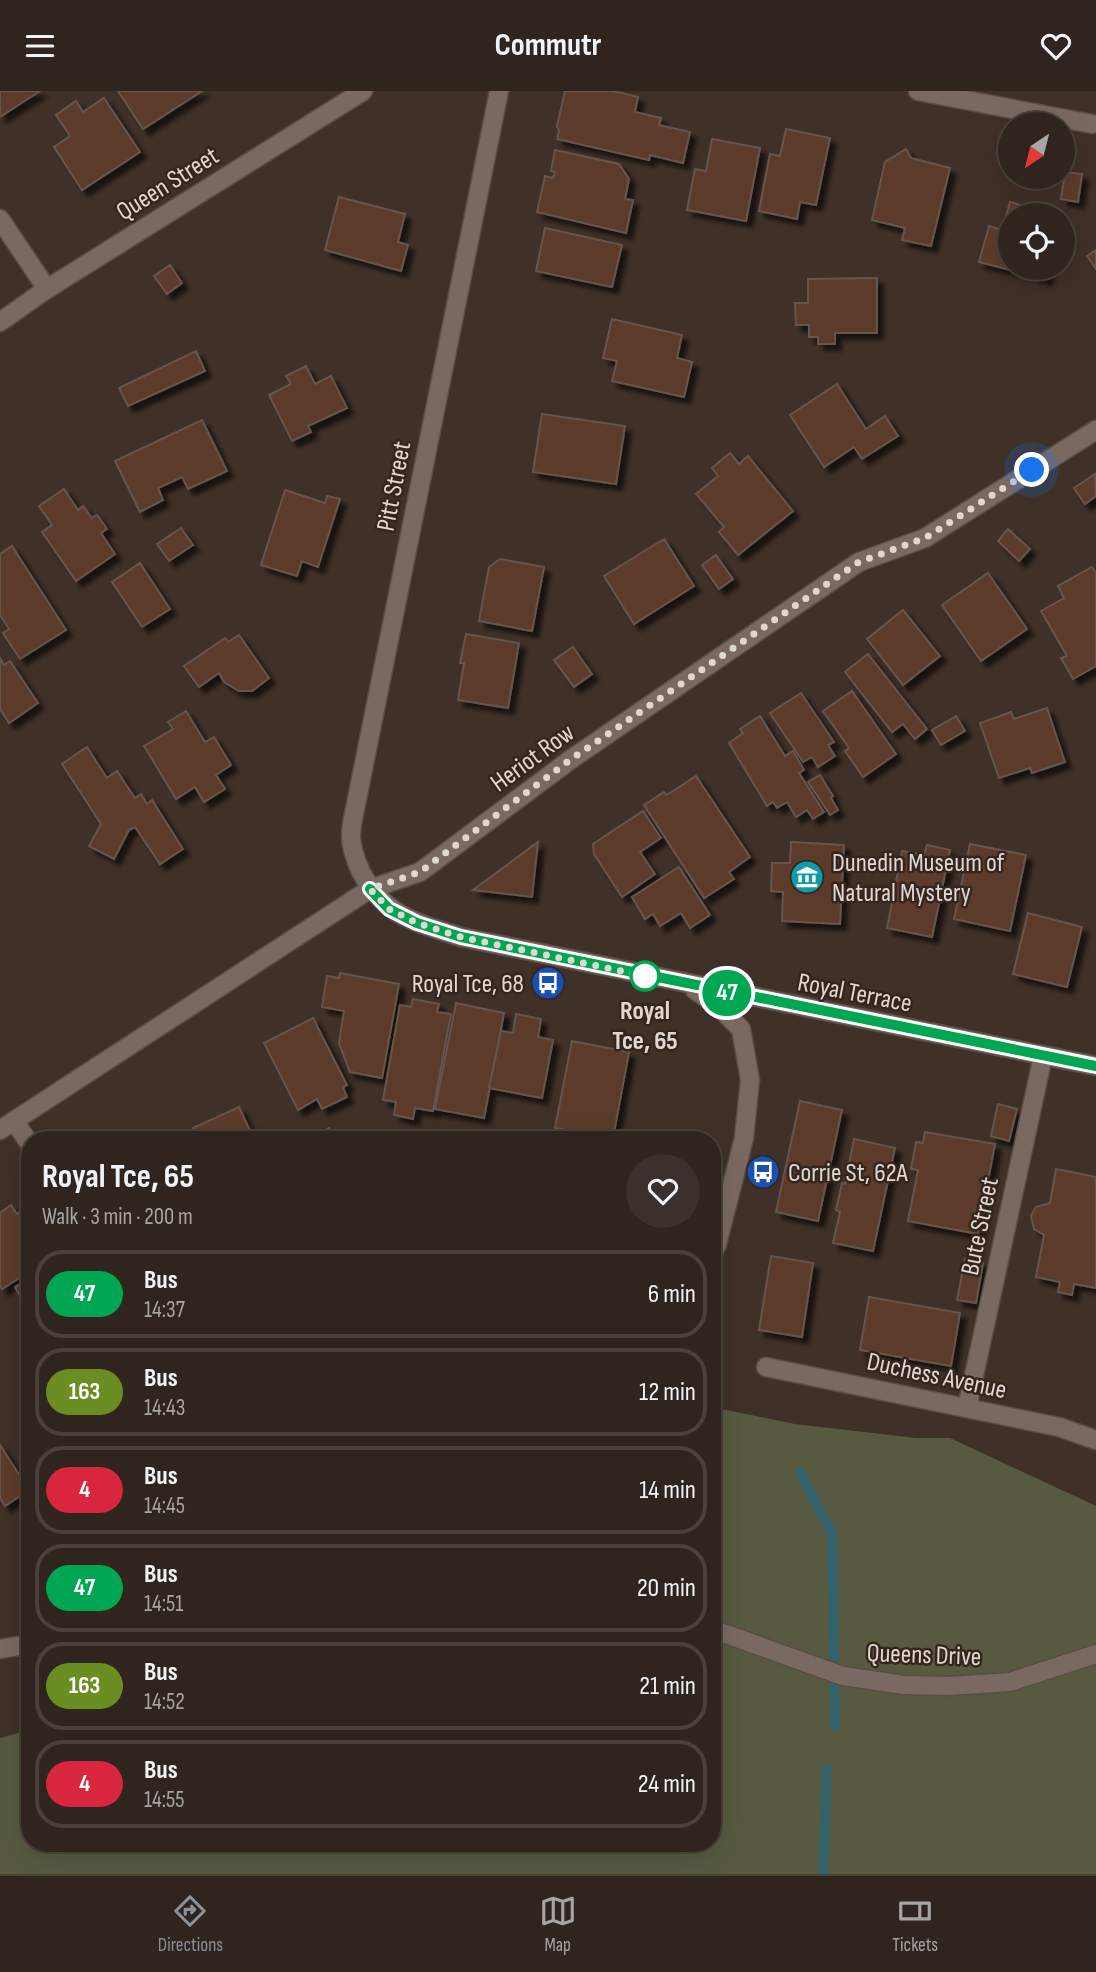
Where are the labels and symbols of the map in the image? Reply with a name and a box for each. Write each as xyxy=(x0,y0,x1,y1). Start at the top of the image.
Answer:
north arrow xyxy=(998,112,1074,189)
street label: Queen Street xyxy=(111,141,225,228)
street label: Pitt Street xyxy=(371,439,418,534)
your location xyxy=(1014,452,1049,487)
street label: Heriot Row xyxy=(485,717,581,799)
place label: Dunedin Museum of Natural Mystery xyxy=(832,848,1005,909)
museum icon: Dunedin Museum of Natural Mystery xyxy=(788,858,826,896)
marker: Royal Tce, 65 xyxy=(630,961,660,991)
bus stop icon: Royal Tce, 68 xyxy=(529,964,567,1002)
street label: Royal Terrace xyxy=(795,967,914,1020)
place label: Royal Tce, 68 xyxy=(412,969,524,1000)
line badge: 47 xyxy=(696,970,758,1016)
place label: Royal Tce, 65 xyxy=(612,996,678,1057)
bus stop icon: Corrie St, 62A xyxy=(744,1153,782,1191)
place label: Corrie St, 62A xyxy=(788,1158,909,1189)
street label: Bute Street xyxy=(955,1174,1006,1278)
street label: Duchess Avenue xyxy=(864,1347,1009,1406)
street label: Queens Drive xyxy=(866,1638,982,1673)

